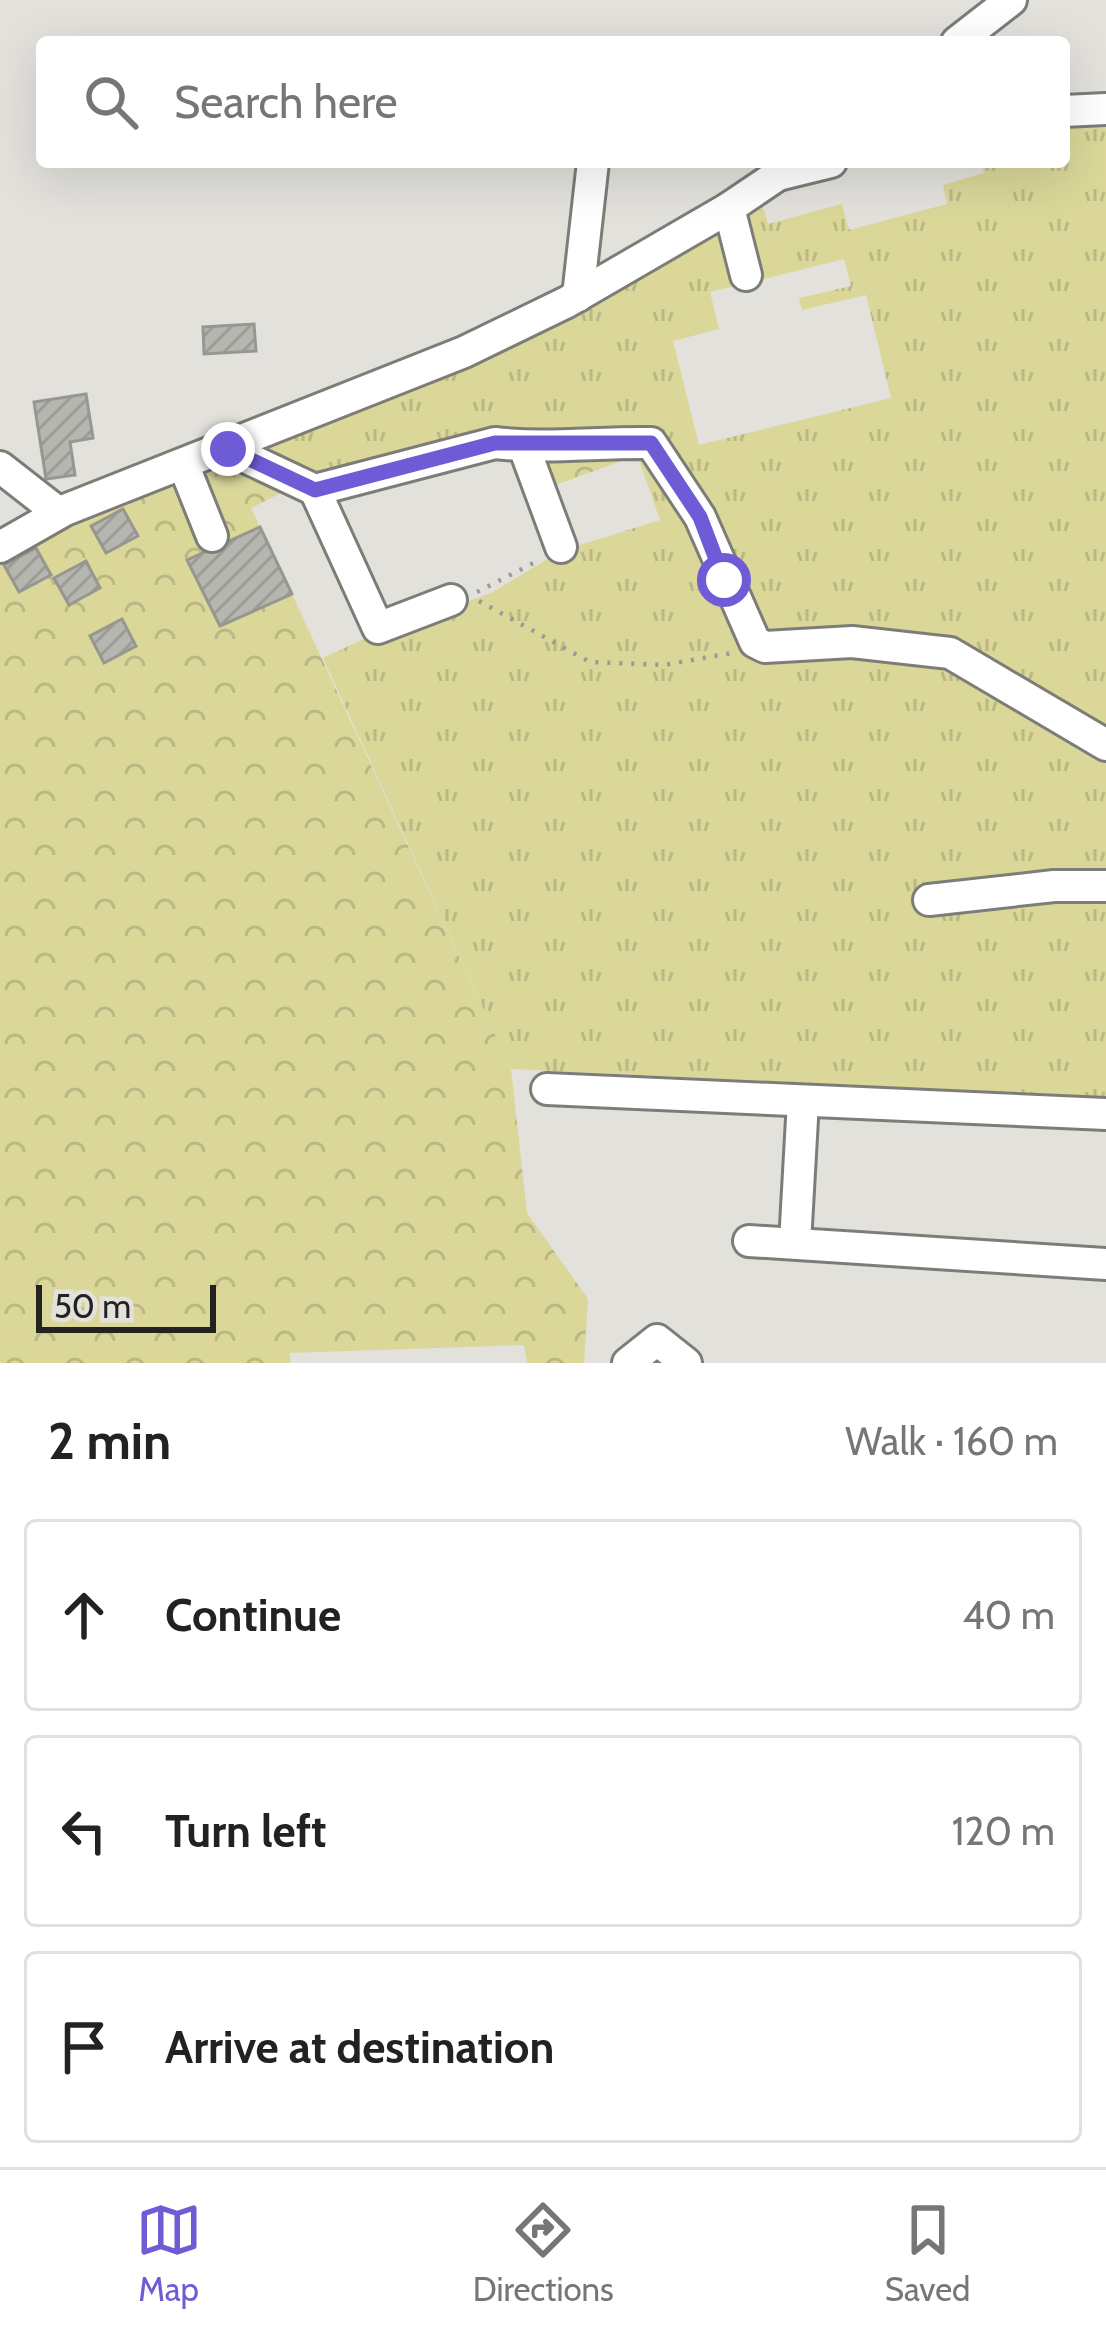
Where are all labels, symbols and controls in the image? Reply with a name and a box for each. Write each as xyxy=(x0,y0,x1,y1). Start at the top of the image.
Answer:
search box xyxy=(36,36,1070,168)
icon: search xyxy=(78,69,144,135)
text: Search here xyxy=(174,75,398,129)
route end xyxy=(201,422,255,476)
route start xyxy=(697,553,751,607)
scale bar xyxy=(36,1279,216,1332)
text: 50 m xyxy=(54,1286,131,1326)
text: 2 min xyxy=(48,1410,171,1472)
text: Walk · 160 m xyxy=(845,1417,1058,1465)
icon: ahead xyxy=(51,1582,117,1648)
text: Continue xyxy=(165,1588,341,1642)
text: 40 m xyxy=(962,1591,1055,1639)
icon: left xyxy=(51,1798,117,1864)
text: Turn left xyxy=(165,1804,327,1858)
text: 120 m xyxy=(952,1807,1055,1855)
icon: arrive xyxy=(51,2014,117,2080)
text: Arrive at destination xyxy=(165,2020,554,2074)
tab: Map xyxy=(136,2197,202,2309)
tab: Directions xyxy=(473,2197,614,2309)
tab: Saved xyxy=(885,2197,970,2309)

